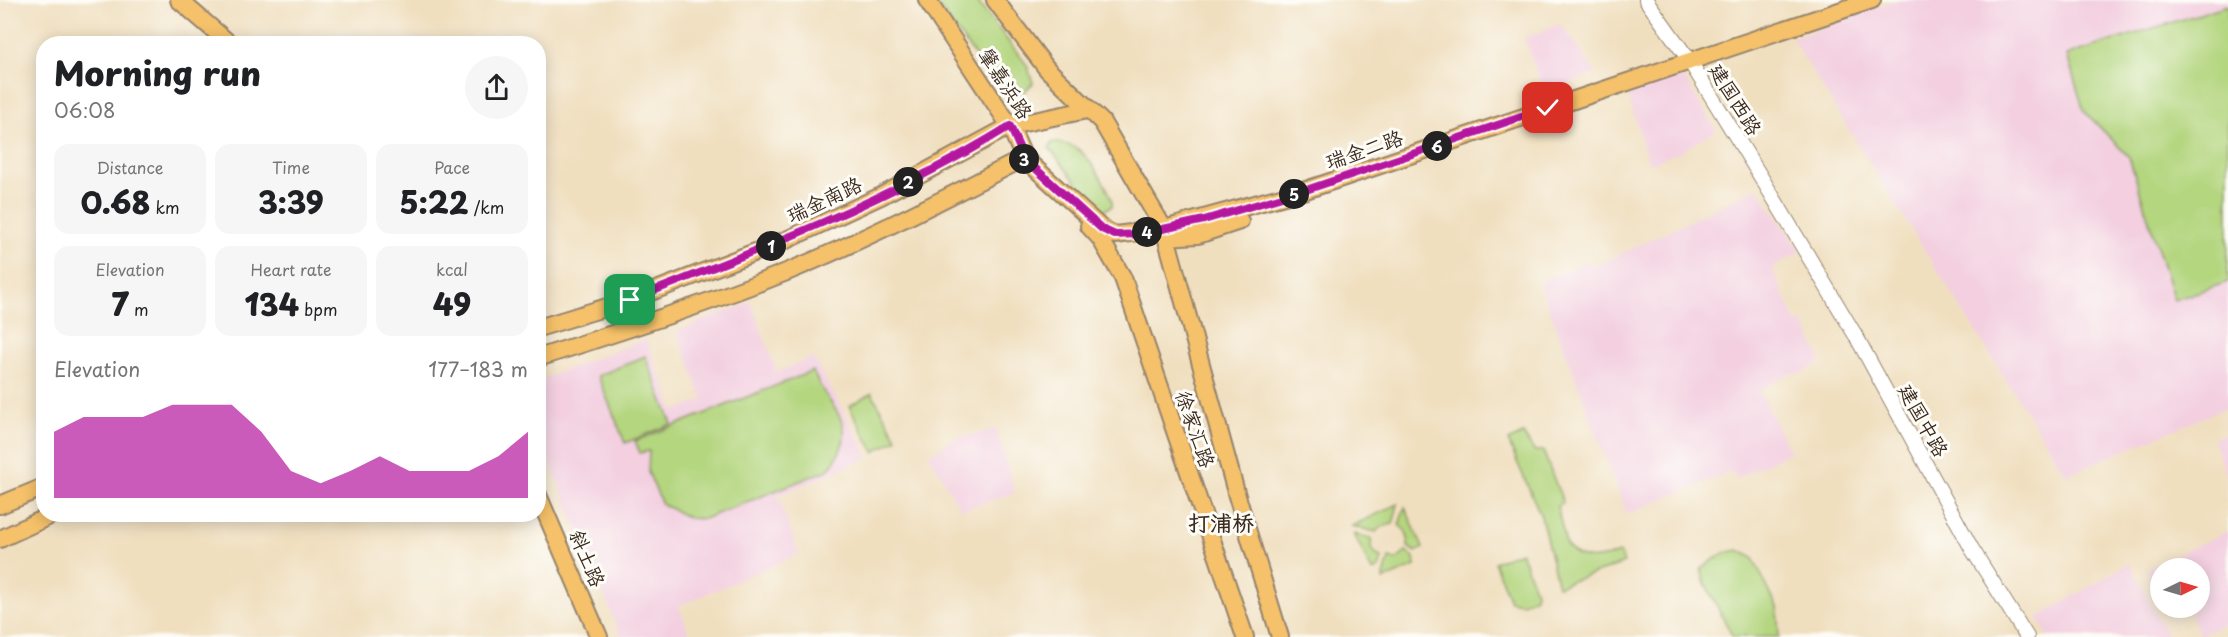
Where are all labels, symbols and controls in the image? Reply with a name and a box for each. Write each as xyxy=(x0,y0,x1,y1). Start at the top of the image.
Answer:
street label: 肇嘉浜路 xyxy=(972,41,1041,126)
text: Morning run xyxy=(54,47,261,97)
button: share xyxy=(465,56,528,119)
street label: 建国西路 xyxy=(1702,57,1770,142)
pin xyxy=(1522,82,1573,133)
icon: check xyxy=(1531,91,1564,124)
text: 06:08 xyxy=(54,95,115,125)
street label: 瑞金二路 xyxy=(1321,121,1408,176)
pin: 6 xyxy=(1422,131,1452,161)
text: 6 xyxy=(1431,134,1443,158)
pin: 3 xyxy=(1009,144,1039,174)
text: 3 xyxy=(1019,147,1029,171)
text: Distance xyxy=(96,155,164,179)
text: Time xyxy=(272,155,310,179)
text: Pace xyxy=(434,155,470,179)
pin: 2 xyxy=(893,167,923,197)
street label: 瑞金南路 xyxy=(781,168,867,229)
text: 2 xyxy=(902,170,914,194)
text: 0.68 xyxy=(80,179,150,224)
text: 3:39 xyxy=(258,179,324,224)
text: 5:22 xyxy=(400,179,469,224)
pin: 5 xyxy=(1279,179,1309,209)
text: 5 xyxy=(1289,182,1299,206)
text: km xyxy=(150,195,180,219)
text: /km xyxy=(469,195,504,219)
pin: 4 xyxy=(1132,217,1162,247)
text: 4 xyxy=(1142,220,1152,244)
pin: 1 xyxy=(756,231,786,261)
text: 1 xyxy=(767,234,775,258)
text: Elevation xyxy=(95,257,165,281)
text: Heart rate xyxy=(251,257,331,281)
text: kcal xyxy=(436,257,468,281)
pin xyxy=(604,274,655,325)
text: 7 xyxy=(111,281,129,326)
text: 134 xyxy=(244,281,299,326)
text: 49 xyxy=(433,281,471,326)
icon: arrive xyxy=(613,283,646,316)
text: m xyxy=(129,297,149,321)
text: bpm xyxy=(299,297,338,321)
text: Elevation xyxy=(54,354,140,384)
text: 177–183 m xyxy=(428,354,528,384)
street label: 建国中路 xyxy=(1891,378,1957,463)
street label: 徐家汇路 xyxy=(1169,386,1224,473)
district label: 打浦桥 xyxy=(1188,505,1254,538)
street label: 斜土路 xyxy=(562,525,614,592)
north arrow xyxy=(2150,558,2210,618)
map controls xyxy=(2150,558,2210,618)

